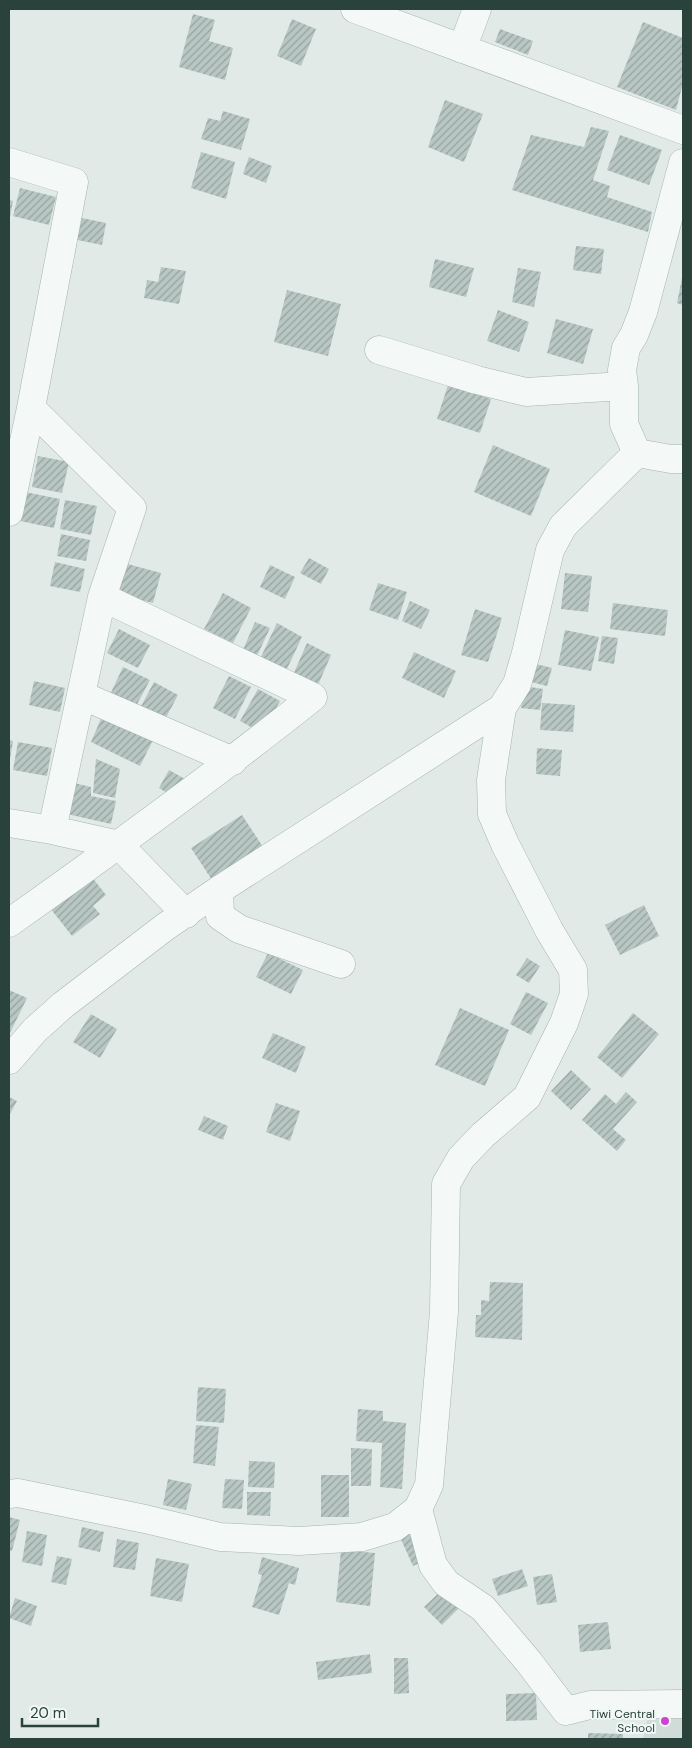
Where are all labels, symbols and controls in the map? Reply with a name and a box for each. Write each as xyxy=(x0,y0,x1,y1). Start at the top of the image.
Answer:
scale bar xyxy=(22,1696,99,1728)
text: 20 m xyxy=(30,1703,66,1723)
place label: Tiwi Central School xyxy=(590,1706,655,1736)
marker: Tiwi Central School xyxy=(659,1715,671,1727)

